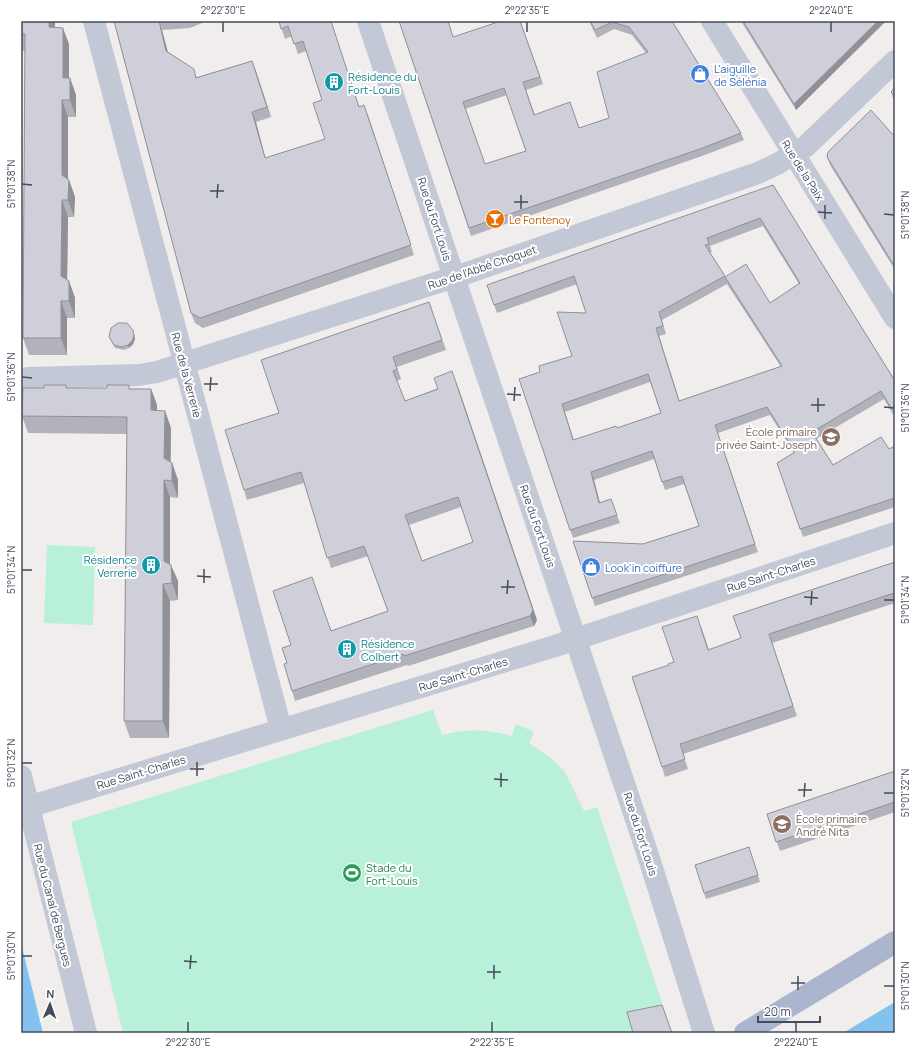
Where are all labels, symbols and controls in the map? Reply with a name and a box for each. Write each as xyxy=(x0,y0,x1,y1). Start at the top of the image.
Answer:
text: 2°22'30"E xyxy=(201,3,246,17)
text: 2°22'35"E xyxy=(505,3,550,17)
text: 2°22'40"E xyxy=(809,3,853,17)
place label: L'aiguille de Sélénia xyxy=(714,61,766,89)
shop icon: L'aiguille de Sélénia xyxy=(689,63,711,85)
place label: Résidence du Fort-Louis xyxy=(348,69,417,97)
building icon: Résidence du Fort-Louis xyxy=(323,71,345,93)
street label: Rue de la Paix xyxy=(778,137,828,203)
text: 51°01'38"N xyxy=(4,160,18,208)
street label: Rue du Fort Louis xyxy=(414,175,456,263)
text: 51°01'38"N xyxy=(898,191,912,239)
bar icon: Le Fontenoy xyxy=(484,208,506,230)
place label: Le Fontenoy xyxy=(509,212,571,227)
street label: Rue de l'Abbé Choquet xyxy=(426,241,538,293)
street label: Rue de la Verrerie xyxy=(168,331,206,420)
text: 51°01'36"N xyxy=(4,352,18,401)
text: 51°01'36"N xyxy=(898,383,912,432)
place label: École primaire privée Saint-Joseph xyxy=(716,424,818,452)
school or university icon: École primaire privée Saint-Joseph xyxy=(820,426,842,448)
street label: Rue du Fort Louis xyxy=(517,483,559,570)
text: 51°01'34"N xyxy=(4,546,18,594)
place label: Résidence Verrerie xyxy=(84,552,138,580)
street label: Rue Saint-Charles xyxy=(725,553,817,595)
building icon: Résidence Verrerie xyxy=(140,554,162,576)
shop icon: Look'in coiffure xyxy=(580,556,602,578)
place label: Look'in coiffure xyxy=(605,560,683,575)
text: 51°01'34"N xyxy=(898,576,912,624)
place label: Résidence Colbert xyxy=(361,636,415,664)
building icon: Résidence Colbert xyxy=(336,638,358,660)
street label: Rue Saint-Charles xyxy=(417,653,510,695)
text: 51°01'32"N xyxy=(4,739,18,787)
street label: Rue Saint-Charles xyxy=(95,751,188,793)
text: 51°01'32"N xyxy=(898,769,912,817)
street label: Rue du Fort Louis xyxy=(620,790,662,878)
place label: École primaire André Nita xyxy=(796,811,868,839)
school or university icon: École primaire André Nita xyxy=(771,813,793,835)
street label: Rue du Canal de Bergues xyxy=(30,842,76,968)
place label: Stade du Fort-Louis xyxy=(366,860,418,888)
sports icon: Stade du Fort-Louis xyxy=(341,862,363,884)
text: 51°01'30"N xyxy=(4,931,18,980)
text: 51°01'30"N xyxy=(898,961,912,1010)
north arrow xyxy=(30,984,70,1024)
text: N xyxy=(46,986,55,1001)
scale bar xyxy=(758,998,820,1024)
text: 20 m xyxy=(764,1003,791,1020)
text: 2°22'30"E xyxy=(166,1035,211,1049)
text: 2°22'35"E xyxy=(470,1035,515,1049)
text: 2°22'40"E xyxy=(774,1035,818,1049)

